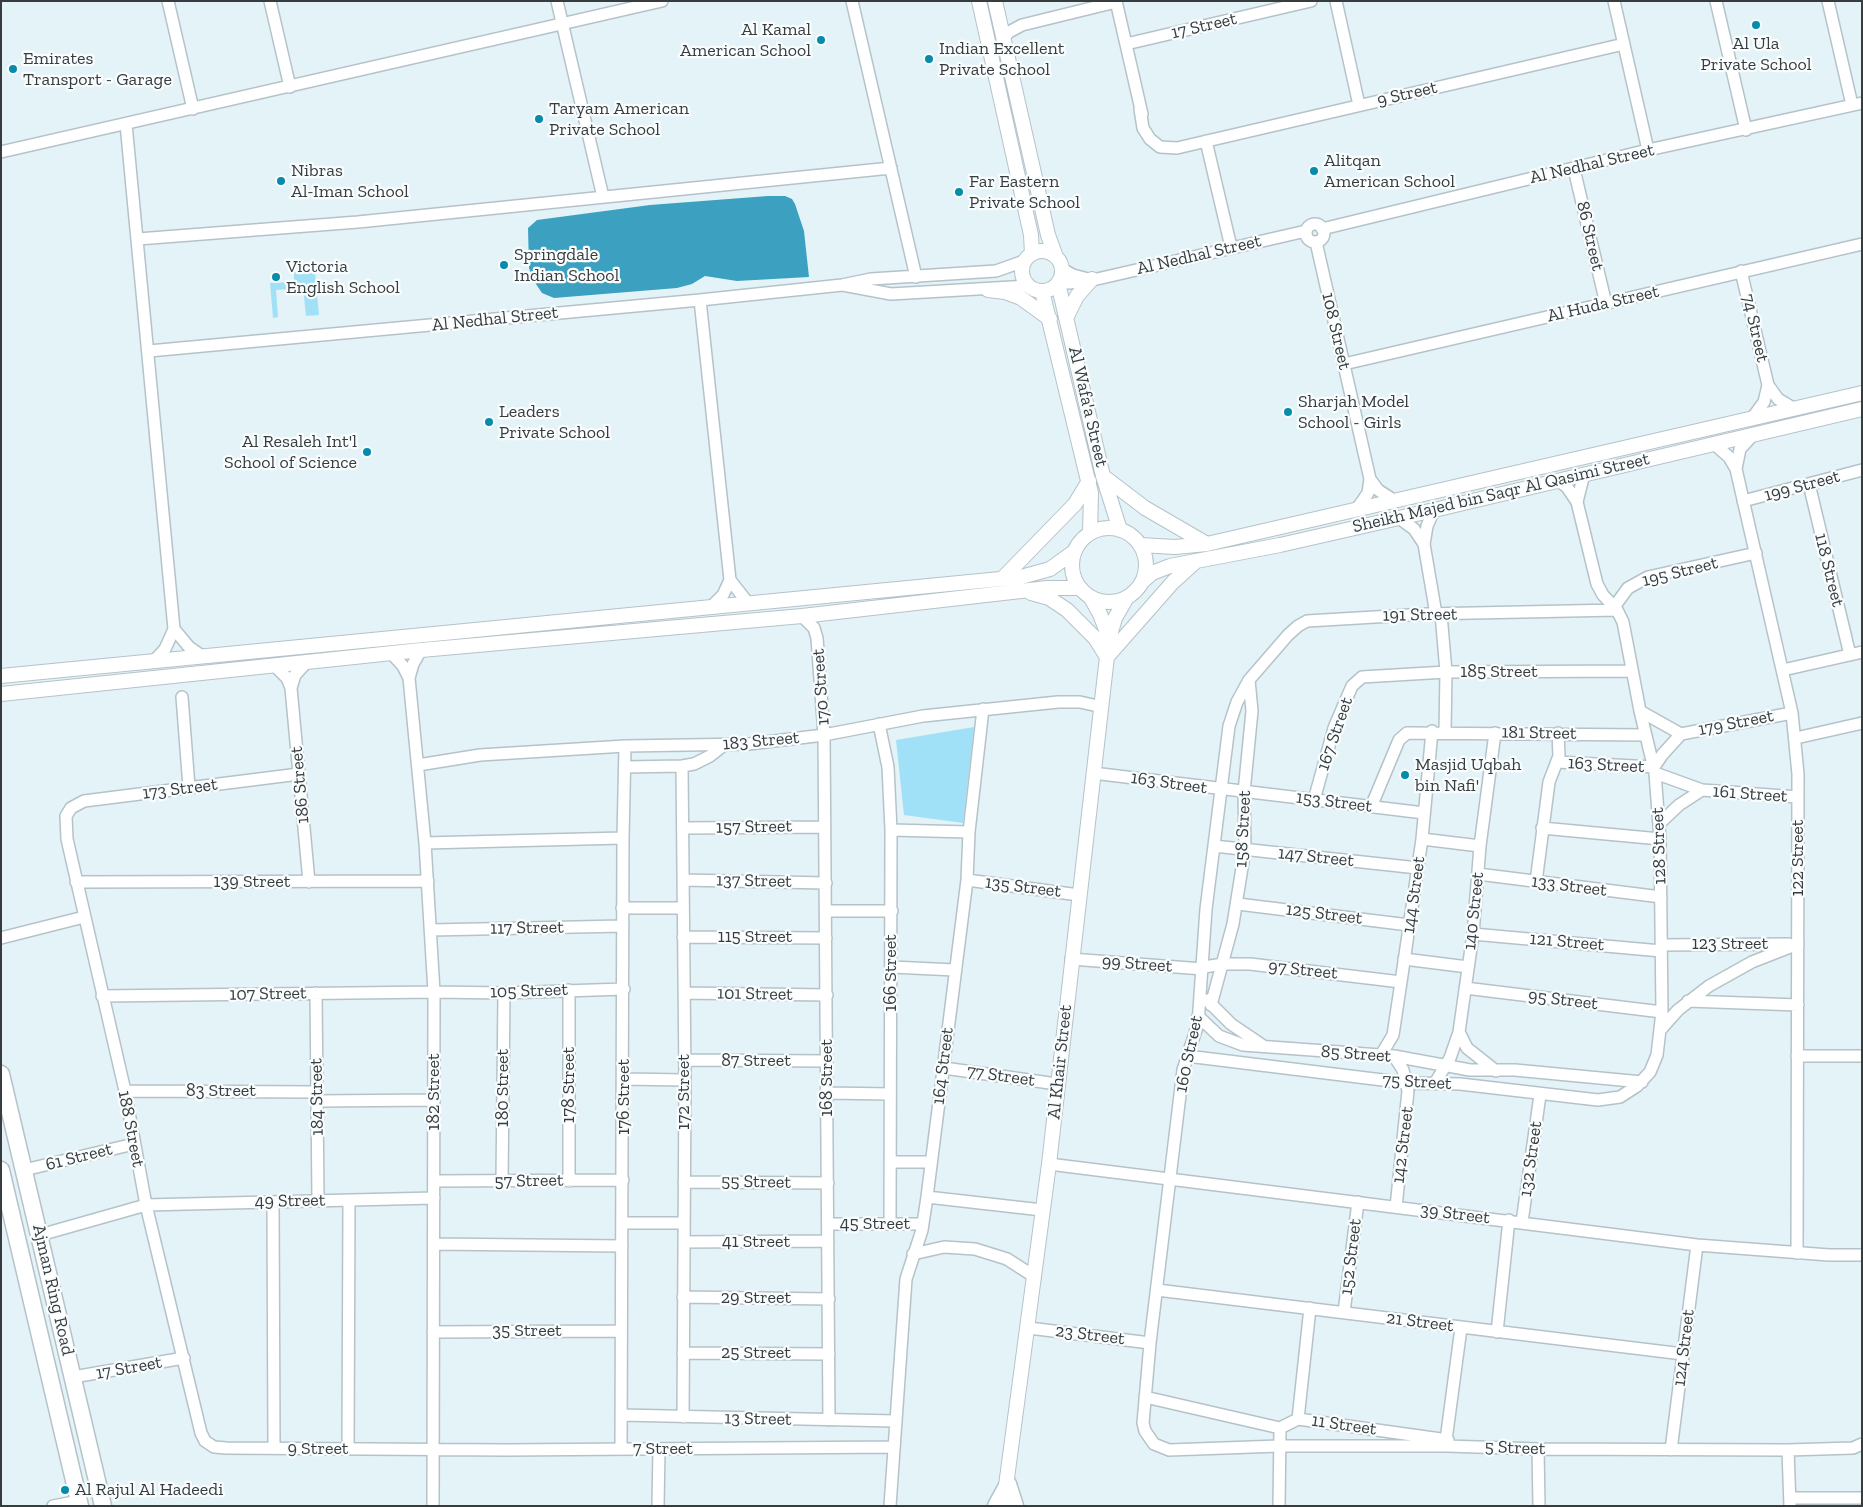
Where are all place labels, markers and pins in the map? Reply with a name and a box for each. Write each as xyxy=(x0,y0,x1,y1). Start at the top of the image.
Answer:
place label: Al Kamal American School xyxy=(680,19,811,62)
marker: Al Ula Private School xyxy=(1750,19,1762,31)
place label: Al Ula Private School xyxy=(1700,33,1812,76)
marker: Al Kamal American School xyxy=(815,34,827,46)
place label: Indian Excellent Private School xyxy=(939,38,1064,80)
place label: Emirates Transport - Garage xyxy=(23,48,172,90)
marker: Indian Excellent Private School xyxy=(923,53,935,65)
marker: Emirates Transport - Garage xyxy=(7,63,19,75)
place label: Taryam American Private School xyxy=(549,98,689,140)
marker: Taryam American Private School xyxy=(533,113,545,125)
place label: Alitqan American School xyxy=(1324,150,1455,192)
place label: Nibras Al-Iman School xyxy=(291,160,409,202)
marker: Alitqan American School xyxy=(1308,165,1320,177)
place label: Far Eastern Private School xyxy=(969,171,1080,213)
marker: Nibras Al-Iman School xyxy=(275,175,287,187)
marker: Far Eastern Private School xyxy=(953,186,965,198)
place label: Springdale Indian School xyxy=(514,244,619,286)
place label: Victoria English School xyxy=(286,256,400,298)
marker: Springdale Indian School xyxy=(498,259,510,271)
marker: Victoria English School xyxy=(270,271,282,283)
place label: Sharjah Model School - Girls xyxy=(1298,391,1409,434)
place label: Leaders Private School xyxy=(499,401,610,444)
marker: Sharjah Model School - Girls xyxy=(1282,406,1294,418)
marker: Leaders Private School xyxy=(483,416,495,428)
place label: Al Resaleh Int'l School of Science xyxy=(224,431,357,474)
marker: Al Resaleh Int'l School of Science xyxy=(361,446,373,458)
place label: Masjid Uqbah bin Nafi' xyxy=(1415,754,1521,796)
marker: Masjid Uqbah bin Nafi' xyxy=(1399,769,1411,781)
place label: Al Rajul Al Hadeedi xyxy=(75,1479,223,1501)
marker: Al Rajul Al Hadeedi xyxy=(59,1484,71,1496)

